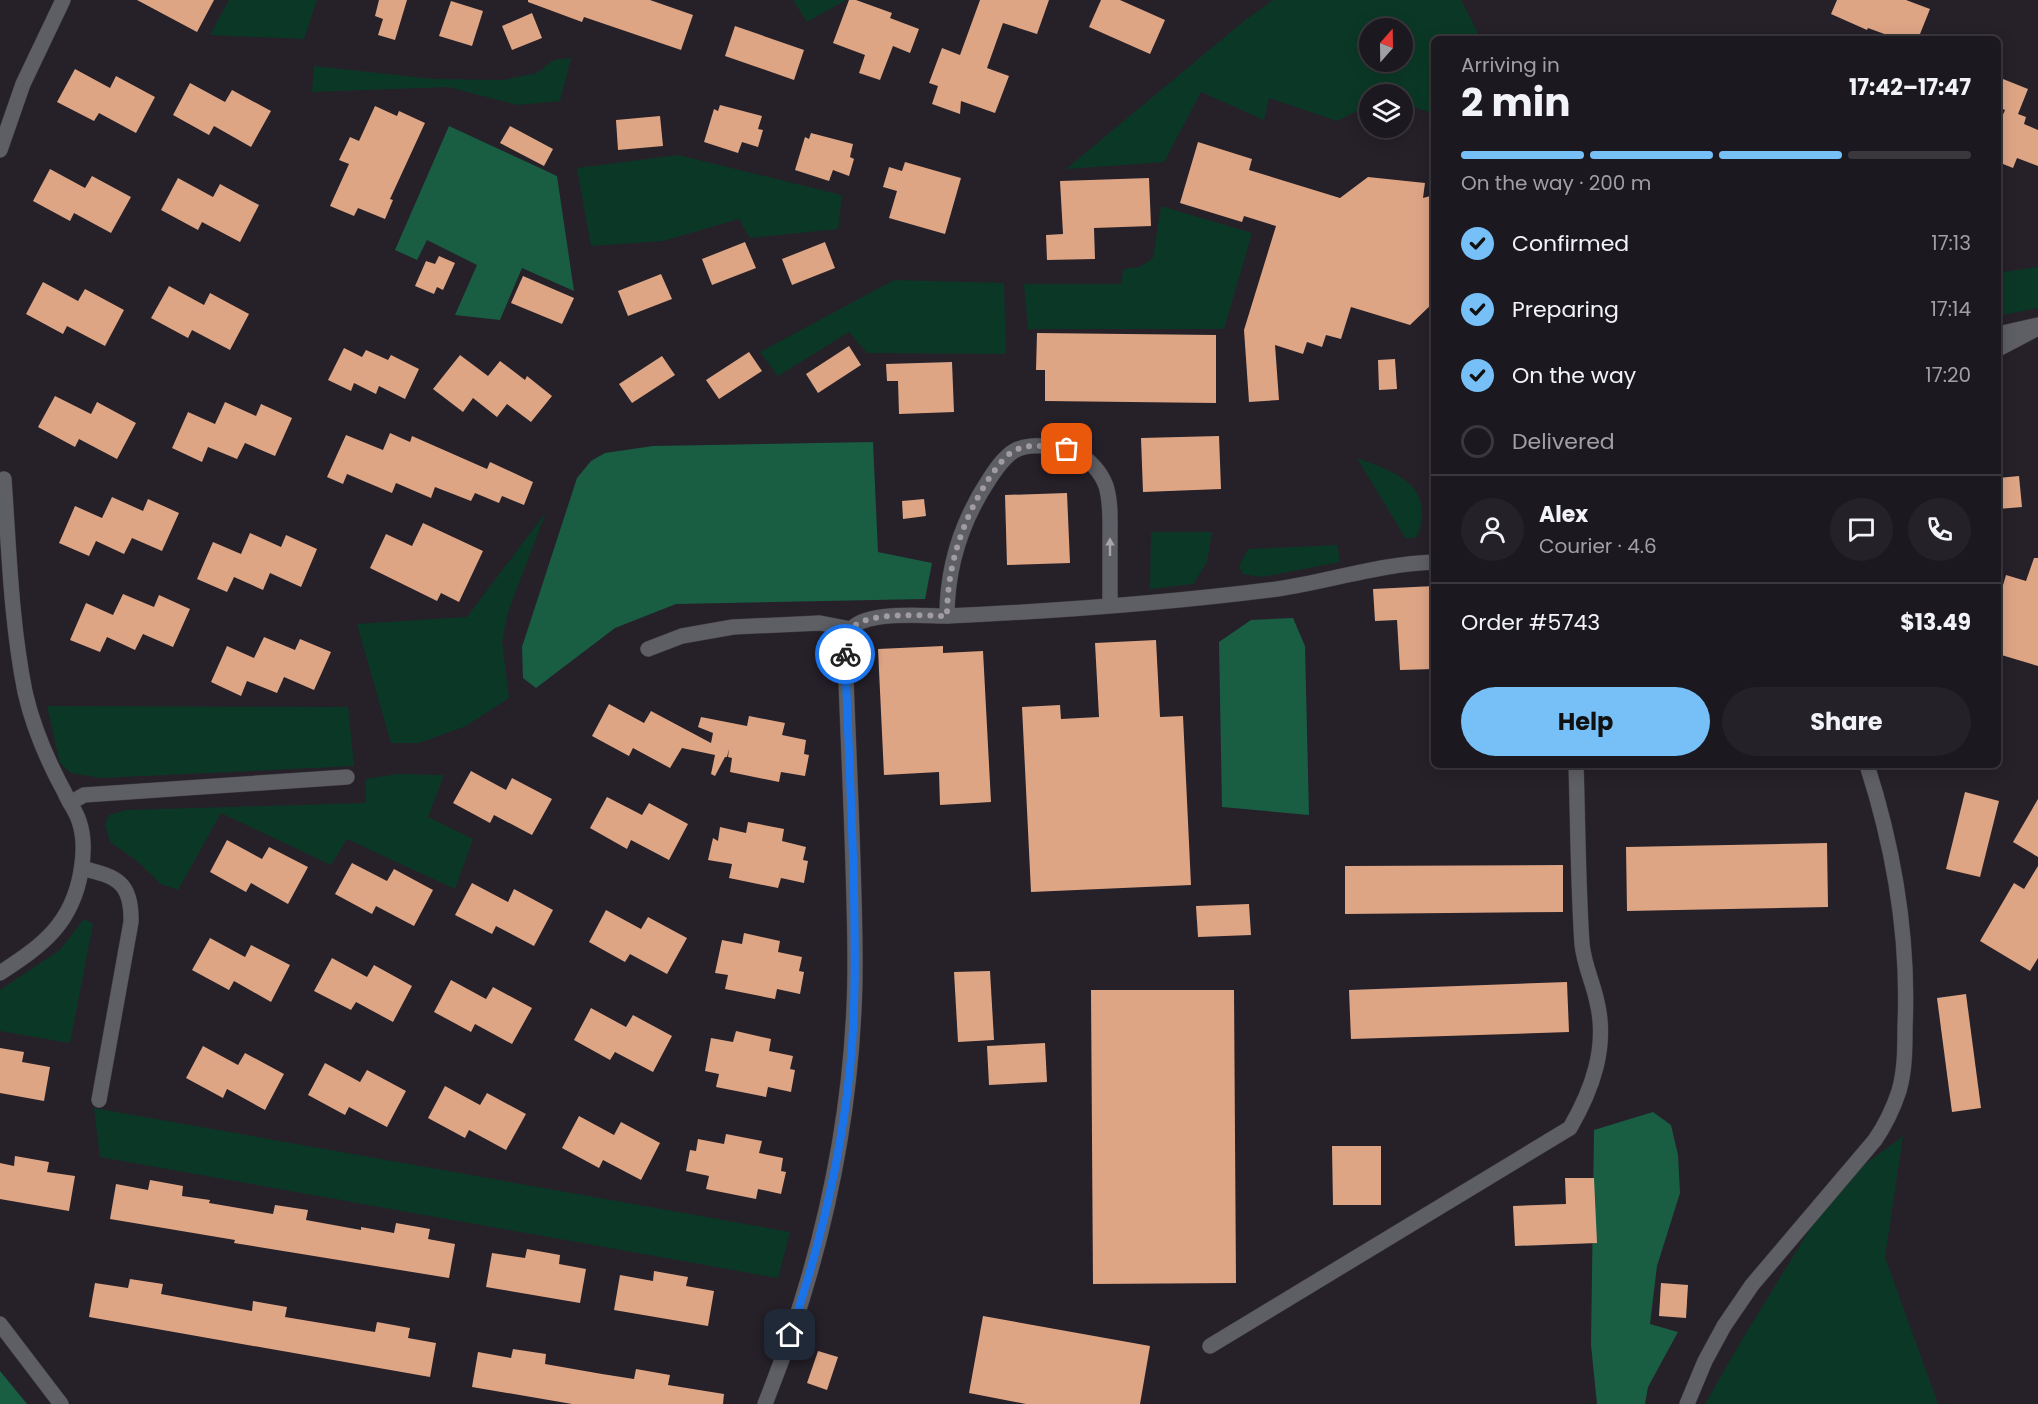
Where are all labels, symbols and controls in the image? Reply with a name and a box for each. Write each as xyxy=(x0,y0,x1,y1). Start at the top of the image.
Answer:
north arrow xyxy=(1359,18,1413,72)
map controls xyxy=(1359,18,1413,138)
text: Arriving in xyxy=(1461,51,1560,79)
text: 17:42–17:47 xyxy=(1849,72,1971,103)
text: 2 min xyxy=(1461,75,1571,130)
button: layers xyxy=(1359,84,1413,138)
text: On the way · 200 m xyxy=(1461,169,1651,197)
icon: check xyxy=(1461,227,1494,260)
text: Confirmed xyxy=(1512,228,1629,259)
text: 17:13 xyxy=(1931,229,1971,257)
icon: check xyxy=(1461,293,1494,326)
text: Preparing xyxy=(1512,294,1619,325)
text: 17:14 xyxy=(1930,295,1971,323)
icon: check xyxy=(1461,359,1494,392)
text: On the way xyxy=(1512,360,1636,391)
text: 17:20 xyxy=(1925,361,1971,389)
pin xyxy=(1041,423,1092,474)
text: Delivered xyxy=(1512,426,1615,457)
icon: bag xyxy=(1050,432,1083,465)
button: person xyxy=(1461,498,1524,561)
button: chat xyxy=(1830,498,1893,561)
button: phone xyxy=(1908,498,1971,561)
text: Alex xyxy=(1539,499,1588,530)
text: Courier · 4.6 xyxy=(1539,532,1657,560)
one-way arrow xyxy=(1105,537,1115,556)
text: Order #5743 xyxy=(1461,607,1600,638)
text: $13.49 xyxy=(1900,607,1971,638)
courier xyxy=(815,624,875,684)
icon: bike xyxy=(829,638,862,671)
button: Help xyxy=(1461,687,1710,756)
button: Share xyxy=(1722,687,1971,756)
pin xyxy=(764,1309,815,1360)
icon: home xyxy=(773,1318,806,1351)

